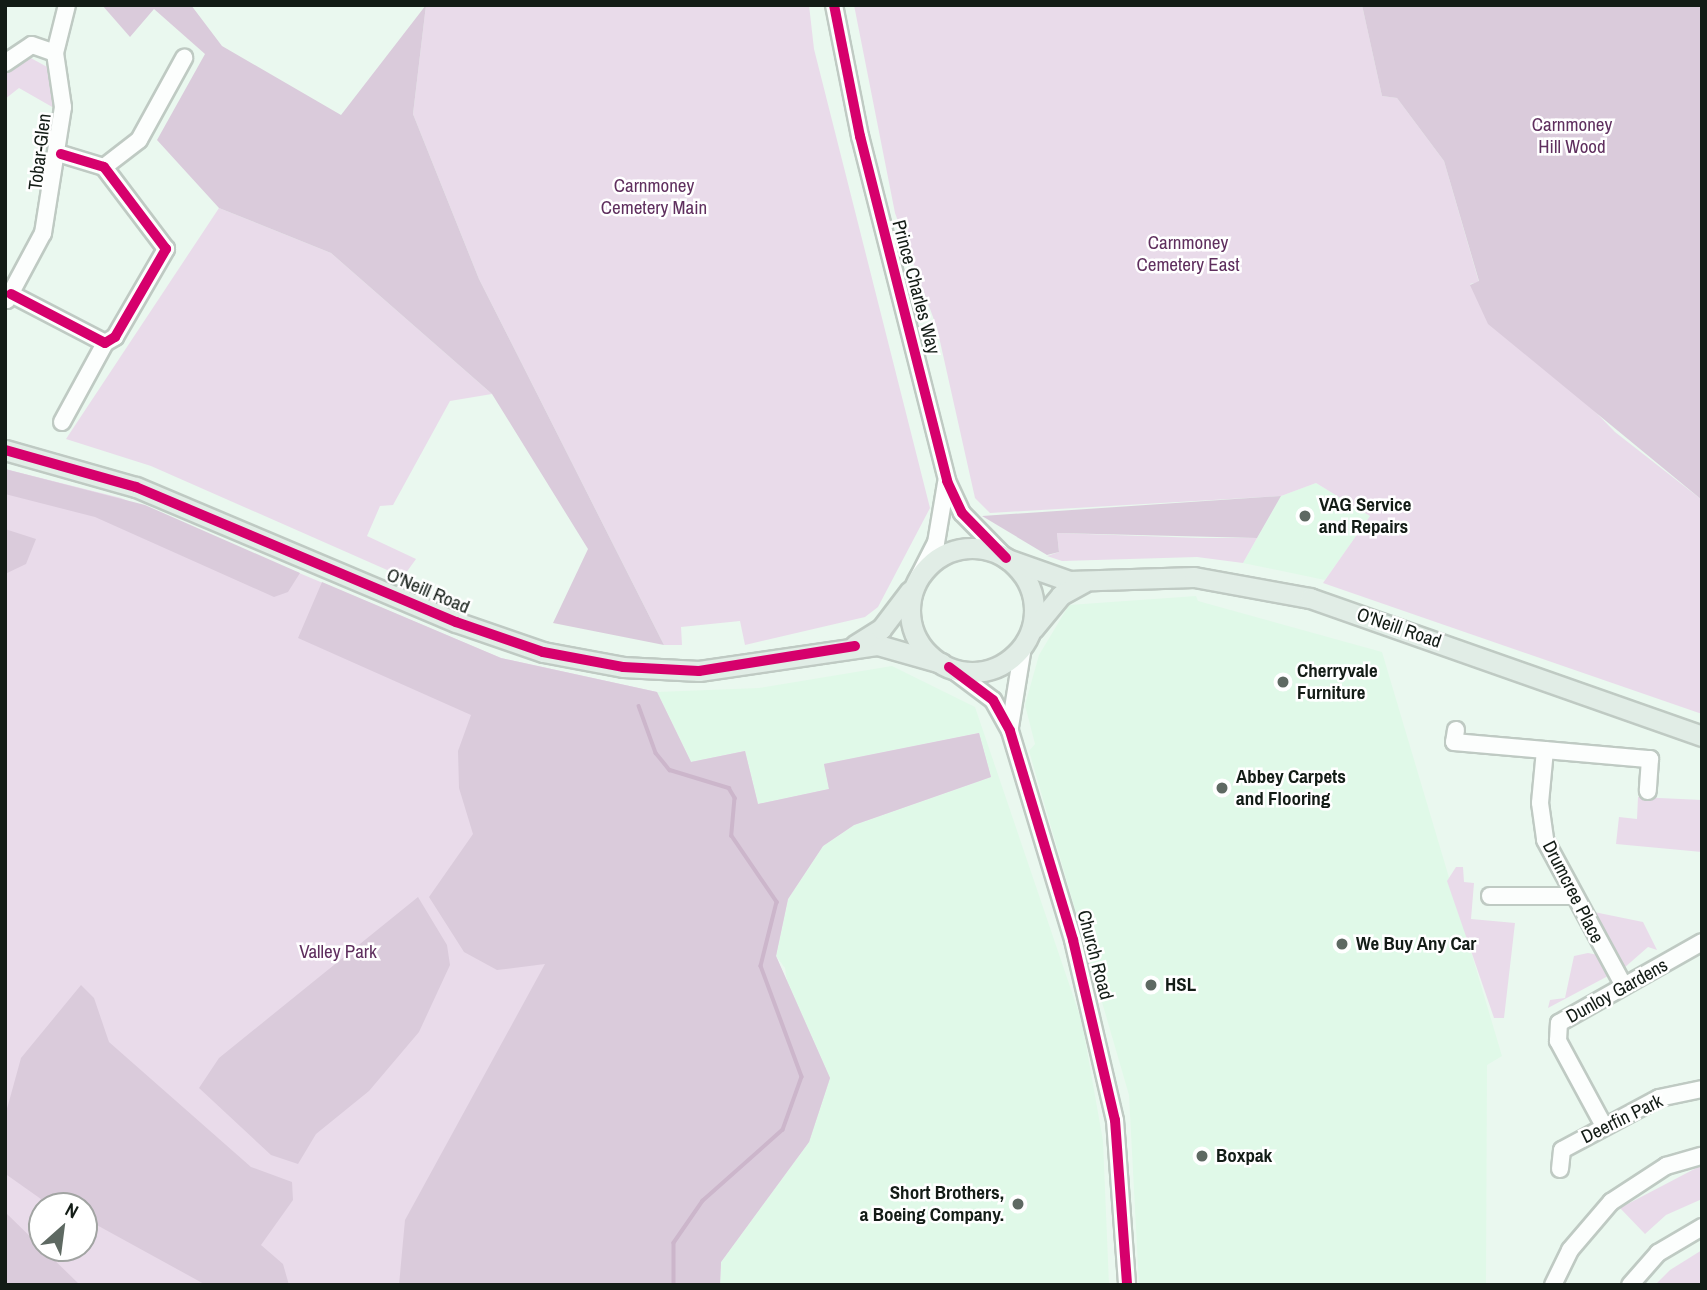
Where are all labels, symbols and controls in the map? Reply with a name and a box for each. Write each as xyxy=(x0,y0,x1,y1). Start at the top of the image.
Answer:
street label: Tobar-Glen xyxy=(24,112,56,192)
park label: Carnmoney Hill Wood xyxy=(1532,114,1612,158)
park label: Carnmoney Cemetery Main xyxy=(601,175,707,219)
street label: Prince Charles Way xyxy=(887,217,945,357)
park label: Carnmoney Cemetery East xyxy=(1136,232,1240,276)
place label: VAG Service and Repairs xyxy=(1319,494,1411,538)
marker: VAG Service and Repairs xyxy=(1297,508,1313,524)
street label: O'Neill Road xyxy=(383,563,473,619)
street label: O'Neill Road xyxy=(1354,603,1444,653)
place label: Cherryvale Furniture xyxy=(1297,660,1378,704)
marker: Cherryvale Furniture xyxy=(1275,674,1291,690)
place label: Abbey Carpets and Flooring xyxy=(1236,766,1346,810)
marker: Abbey Carpets and Flooring xyxy=(1214,780,1230,796)
street label: Drumcree Place xyxy=(1537,837,1609,947)
street label: Church Road xyxy=(1072,908,1118,1002)
place label: We Buy Any Car xyxy=(1356,933,1477,955)
marker: We Buy Any Car xyxy=(1334,936,1350,952)
park label: Valley Park xyxy=(299,941,377,963)
street label: Dunloy Gardens xyxy=(1562,954,1672,1028)
place label: HSL xyxy=(1165,974,1196,996)
marker: HSL xyxy=(1143,977,1159,993)
street label: Deerfin Park xyxy=(1578,1090,1666,1148)
place label: Boxpak xyxy=(1216,1145,1272,1167)
marker: Boxpak xyxy=(1194,1148,1210,1164)
place label: Short Brothers, a Boeing Company. xyxy=(860,1182,1004,1226)
north arrow xyxy=(28,1192,98,1262)
text: N xyxy=(61,1196,83,1224)
marker: Short Brothers, a Boeing Company. xyxy=(1010,1196,1026,1212)

